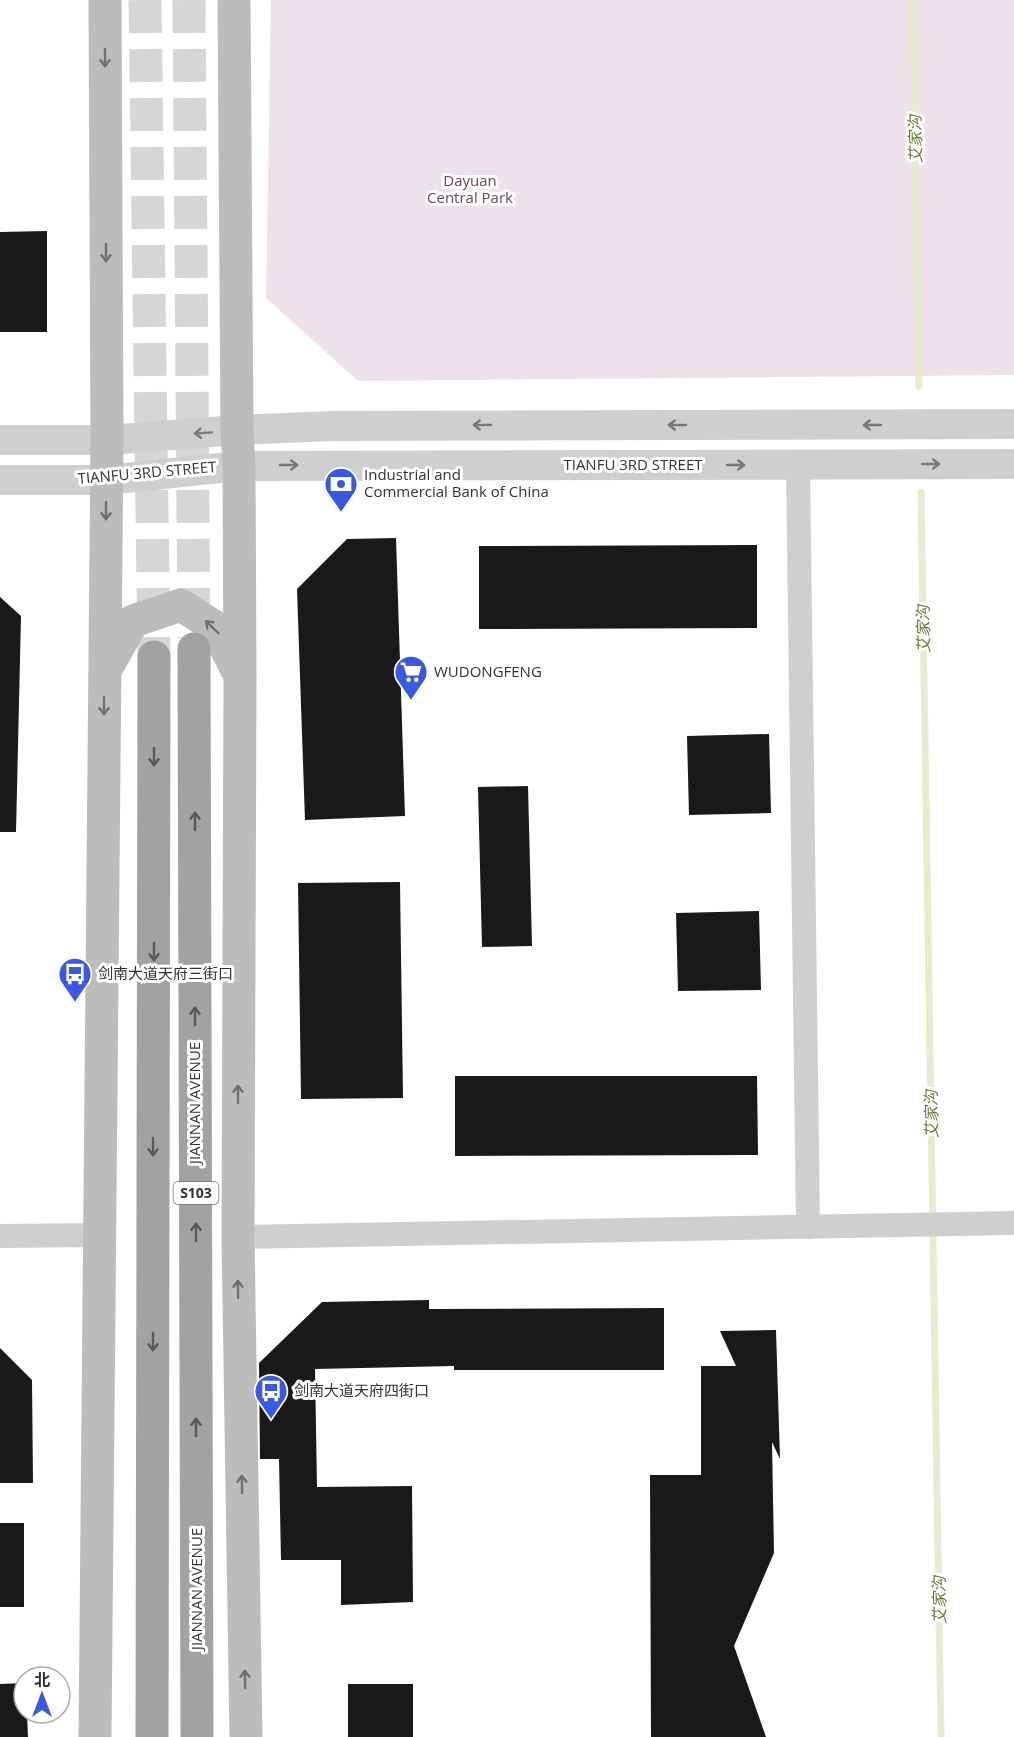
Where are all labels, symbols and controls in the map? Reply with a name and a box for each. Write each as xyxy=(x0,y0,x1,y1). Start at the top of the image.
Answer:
one-way arrow xyxy=(99,48,111,68)
water label: 艾家沟 xyxy=(904,113,926,163)
park label: Dayuan Central Park xyxy=(427,170,513,207)
one-way arrow xyxy=(100,243,112,263)
one-way arrow xyxy=(667,419,687,431)
one-way arrow xyxy=(862,419,882,431)
one-way arrow xyxy=(472,420,492,431)
one-way arrow xyxy=(193,428,213,439)
street label: TIANFU 3RD STREET xyxy=(563,454,703,474)
street label: TIANFU 3RD STREET xyxy=(77,456,218,488)
one-way arrow xyxy=(920,458,940,470)
one-way arrow xyxy=(278,459,298,471)
one-way arrow xyxy=(725,459,745,471)
place label: Industrial and Commercial Bank of China xyxy=(364,464,549,501)
bank icon: Industrial and Commercial Bank of China xyxy=(323,466,359,513)
one-way arrow xyxy=(100,501,112,521)
water label: 艾家沟 xyxy=(912,603,934,653)
one-way arrow xyxy=(205,620,220,635)
supermarket icon: WUDONGFENG xyxy=(393,654,429,701)
place label: WUDONGFENG xyxy=(434,661,542,681)
one-way arrow xyxy=(98,696,110,716)
one-way arrow xyxy=(148,747,160,767)
one-way arrow xyxy=(189,811,201,831)
one-way arrow xyxy=(148,942,160,962)
bus stop icon: 剑南大道天府三街口 xyxy=(57,956,93,1003)
place label: 剑南大道天府三街口 xyxy=(98,963,233,983)
one-way arrow xyxy=(189,1006,201,1026)
street label: JIANNAN AVENUE xyxy=(184,1042,204,1166)
one-way arrow xyxy=(232,1084,244,1104)
water label: 艾家沟 xyxy=(920,1088,942,1138)
one-way arrow xyxy=(147,1137,159,1157)
road number: S103 xyxy=(174,1182,218,1204)
one-way arrow xyxy=(190,1222,202,1242)
one-way arrow xyxy=(233,1279,244,1299)
one-way arrow xyxy=(147,1332,159,1352)
bus stop icon: 剑南大道天府四街口 xyxy=(253,1373,289,1420)
place label: 剑南大道天府四街口 xyxy=(294,1380,429,1400)
one-way arrow xyxy=(190,1417,202,1437)
one-way arrow xyxy=(236,1474,248,1494)
street label: JIANNAN AVENUE xyxy=(186,1528,206,1652)
water label: 艾家沟 xyxy=(928,1574,950,1624)
north arrow xyxy=(12,1665,72,1725)
text: 北 xyxy=(34,1669,50,1691)
one-way arrow xyxy=(239,1669,251,1689)

